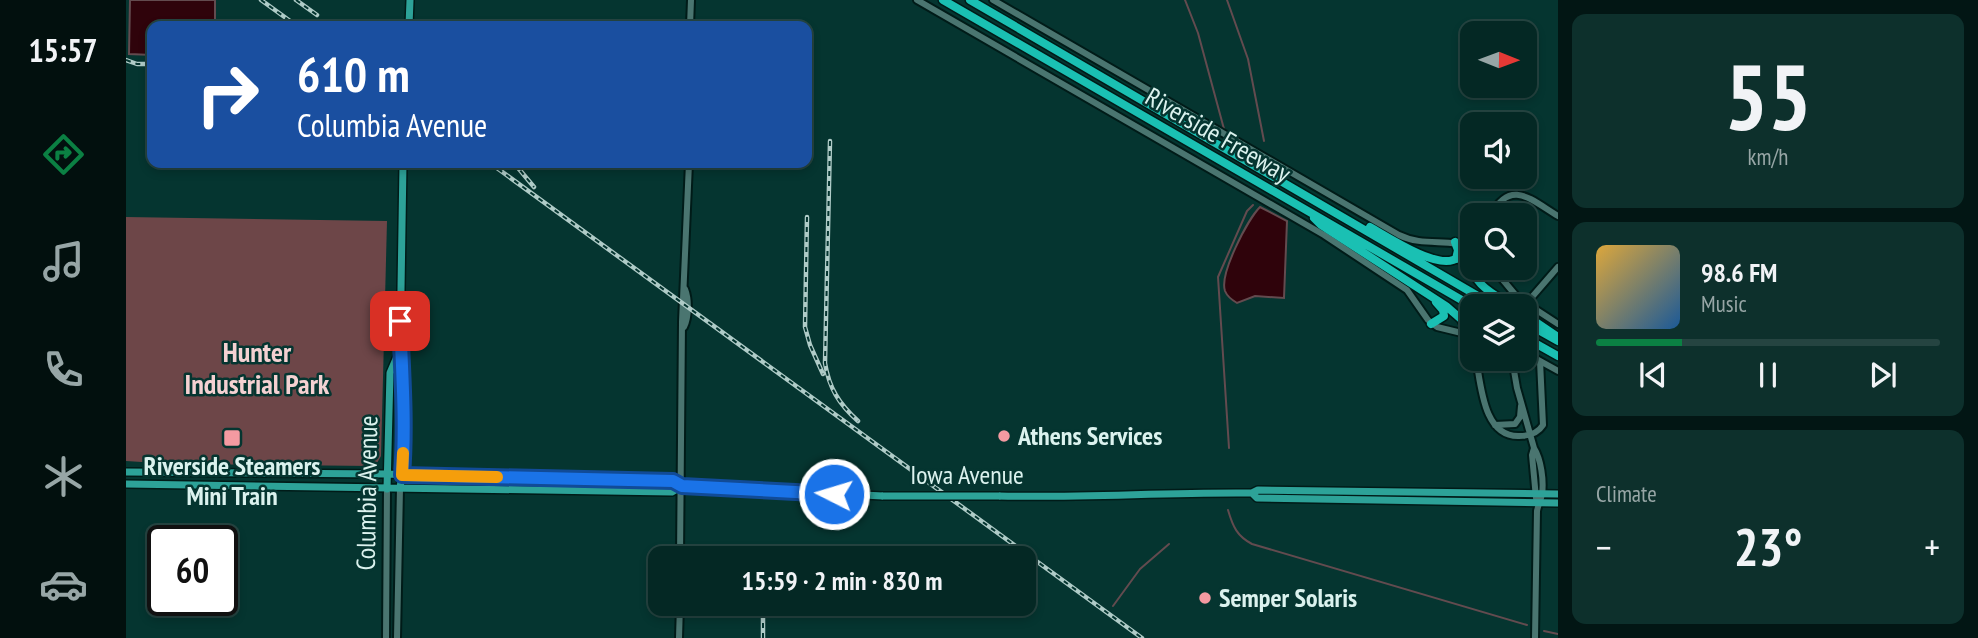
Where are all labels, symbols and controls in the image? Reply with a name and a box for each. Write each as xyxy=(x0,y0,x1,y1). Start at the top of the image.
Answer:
north arrow xyxy=(1460,21,1536,98)
map controls xyxy=(1460,21,1537,371)
text: 15:57 xyxy=(28,29,98,71)
text: 55 xyxy=(1725,37,1812,155)
text: 610 m xyxy=(297,42,410,106)
icon: right xyxy=(182,49,273,140)
street label: Riverside Freeway xyxy=(1140,80,1297,190)
text: Columbia Avenue xyxy=(297,104,487,146)
button: sound xyxy=(1460,112,1537,189)
icon: directions xyxy=(39,130,88,179)
text: km/h xyxy=(1748,142,1788,171)
button: search xyxy=(1460,203,1537,280)
icon: music xyxy=(39,237,88,286)
text: 98.6 FM xyxy=(1701,256,1777,289)
text: Music xyxy=(1701,289,1747,318)
pin xyxy=(370,291,430,351)
button: layers xyxy=(1460,294,1537,371)
icon: arrive xyxy=(381,302,419,340)
district label: Hunter Industrial Park xyxy=(185,333,330,402)
icon: phone xyxy=(39,345,88,394)
icon: previous xyxy=(1634,356,1672,394)
icon: pause xyxy=(1749,356,1787,394)
icon: next xyxy=(1864,356,1902,394)
street label: Columbia Avenue xyxy=(349,415,384,571)
place label: Athens Services xyxy=(1017,419,1162,452)
marker: Riverside Steamers Mini Train xyxy=(222,428,242,448)
marker: Athens Services xyxy=(996,428,1012,444)
place label: Riverside Steamers Mini Train xyxy=(144,449,320,512)
icon: climate xyxy=(39,452,88,501)
position arrow xyxy=(797,457,871,531)
street label: Iowa Avenue xyxy=(910,458,1024,491)
text: Climate xyxy=(1596,479,1657,508)
text: 23° xyxy=(1734,513,1802,580)
text: − xyxy=(1596,522,1612,571)
text: + xyxy=(1924,522,1940,571)
speed limit sign: 60 xyxy=(147,525,238,616)
icon: car xyxy=(39,560,88,609)
text: 15:59 · 2 min · 830 m xyxy=(742,564,942,597)
place label: Semper Solaris xyxy=(1219,581,1357,614)
marker: Semper Solaris xyxy=(1197,590,1213,606)

